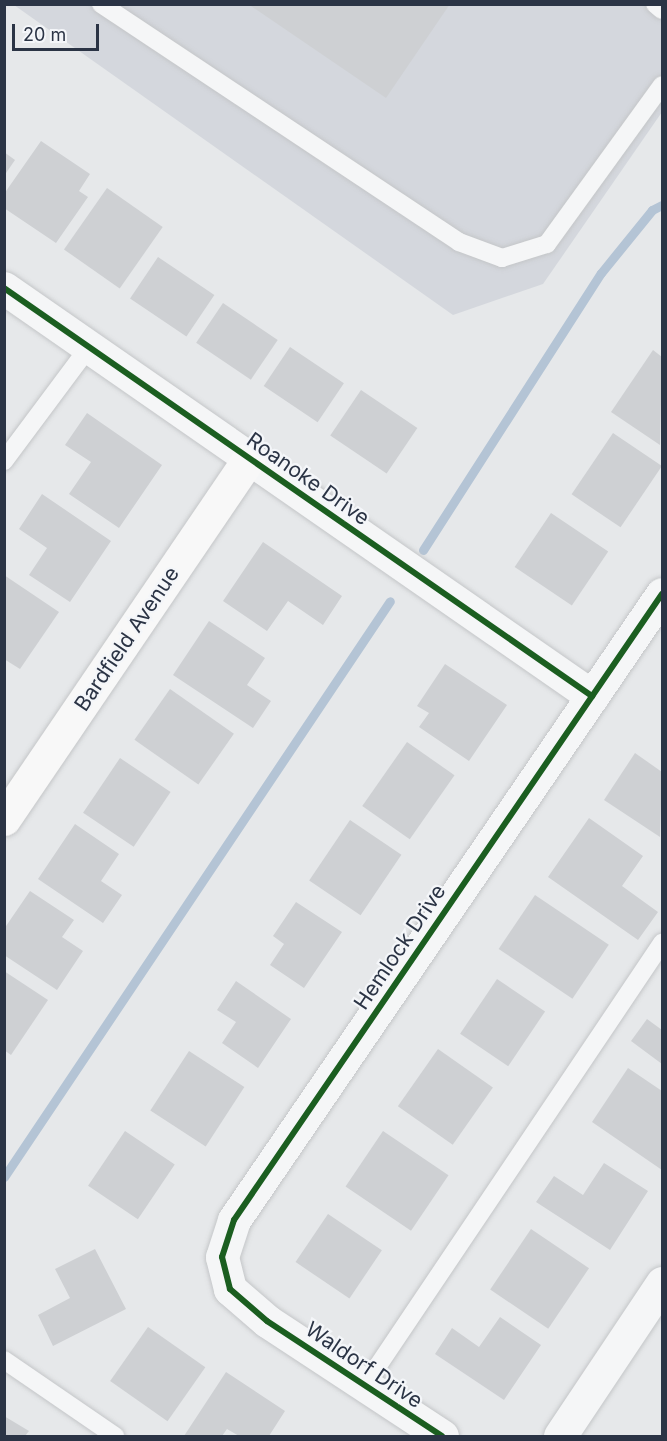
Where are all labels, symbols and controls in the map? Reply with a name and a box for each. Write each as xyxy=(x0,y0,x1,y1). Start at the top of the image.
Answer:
scale bar xyxy=(15,12,102,50)
text: 20 m xyxy=(23,24,66,45)
street label: Roanoke Drive xyxy=(242,427,374,531)
street label: Bardfield Avenue xyxy=(69,562,185,716)
street label: Hemlock Drive xyxy=(349,880,451,1014)
street label: Waldorf Drive xyxy=(301,1317,427,1413)

